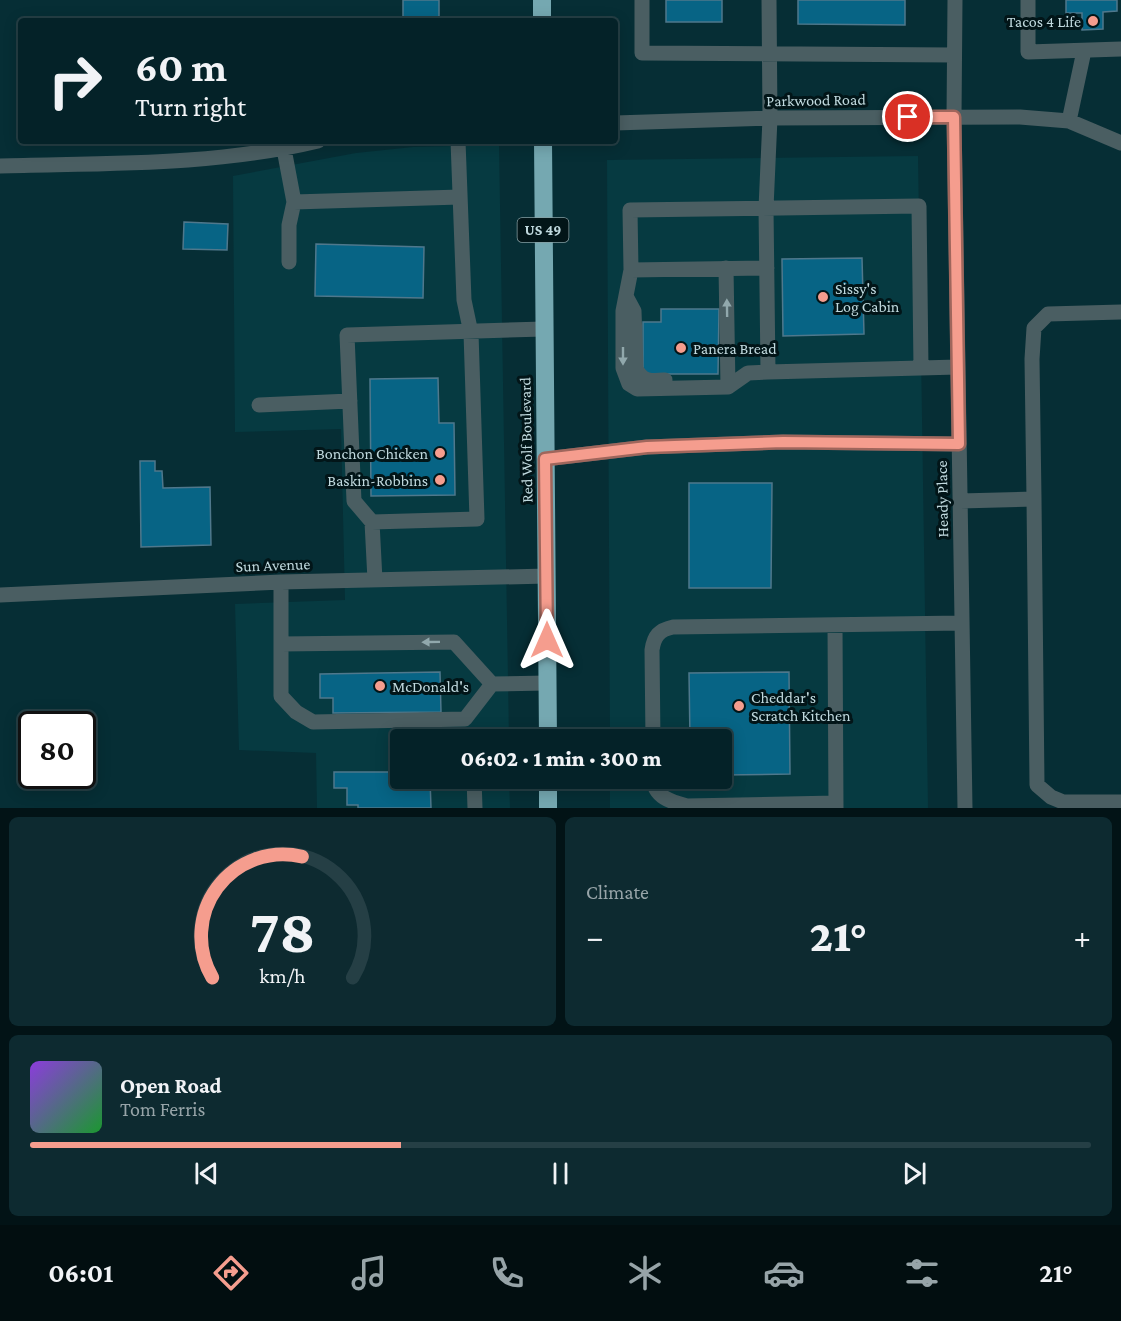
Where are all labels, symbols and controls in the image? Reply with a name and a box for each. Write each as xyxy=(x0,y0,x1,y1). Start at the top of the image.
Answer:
place label: Tacos 4 Life xyxy=(1007,13,1081,30)
marker: Tacos 4 Life xyxy=(1086,14,1100,28)
icon: right xyxy=(36,42,114,120)
text: 60 m xyxy=(135,43,227,90)
street label: Parkwood Road xyxy=(766,91,866,109)
pin xyxy=(882,91,933,142)
text: Turn right xyxy=(135,92,246,122)
icon: arrive xyxy=(891,100,924,133)
road number: US 49 xyxy=(518,218,568,242)
place label: Sissy's Log Cabin xyxy=(835,280,900,316)
marker: Sissy's Log Cabin xyxy=(816,290,830,304)
one-way arrow xyxy=(722,298,731,317)
place label: Panera Bread xyxy=(693,340,777,357)
marker: Panera Bread xyxy=(674,341,688,355)
one-way arrow xyxy=(618,346,628,365)
street label: Red Wolf Boulevard xyxy=(516,376,536,503)
place label: Bonchon Chicken xyxy=(316,445,428,462)
marker: Bonchon Chicken xyxy=(433,446,447,460)
street label: Heady Place xyxy=(933,460,952,538)
place label: Baskin-Robbins xyxy=(327,472,428,489)
marker: Baskin-Robbins xyxy=(433,473,447,487)
street label: Sun Avenue xyxy=(235,555,311,575)
position arrow xyxy=(515,608,579,672)
one-way arrow xyxy=(422,637,441,647)
place label: McDonald's xyxy=(392,678,469,695)
marker: McDonald's xyxy=(373,679,387,693)
place label: Cheddar's Scratch Kitchen xyxy=(751,689,851,724)
marker: Cheddar's Scratch Kitchen xyxy=(732,699,746,713)
speed limit sign: 80 xyxy=(18,711,96,789)
text: 06:02 · 1 min · 300 m xyxy=(460,746,662,771)
text: Climate xyxy=(586,881,649,903)
text: 78 xyxy=(250,896,315,965)
text: 21° xyxy=(810,911,867,961)
text: − xyxy=(586,918,603,955)
text: + xyxy=(1074,918,1091,955)
text: km/h xyxy=(259,965,306,989)
text: Open Road xyxy=(120,1073,222,1098)
text: Tom Ferris xyxy=(120,1098,205,1120)
icon: previous xyxy=(190,1157,223,1190)
icon: pause xyxy=(544,1157,577,1190)
icon: next xyxy=(898,1157,931,1190)
icon: directions xyxy=(210,1252,252,1294)
icon: music xyxy=(348,1252,390,1294)
icon: phone xyxy=(486,1252,528,1294)
icon: climate xyxy=(624,1252,666,1294)
icon: car xyxy=(763,1252,805,1294)
icon: filters xyxy=(901,1252,943,1294)
text: 06:01 xyxy=(48,1258,113,1288)
text: 21° xyxy=(1039,1258,1073,1288)

